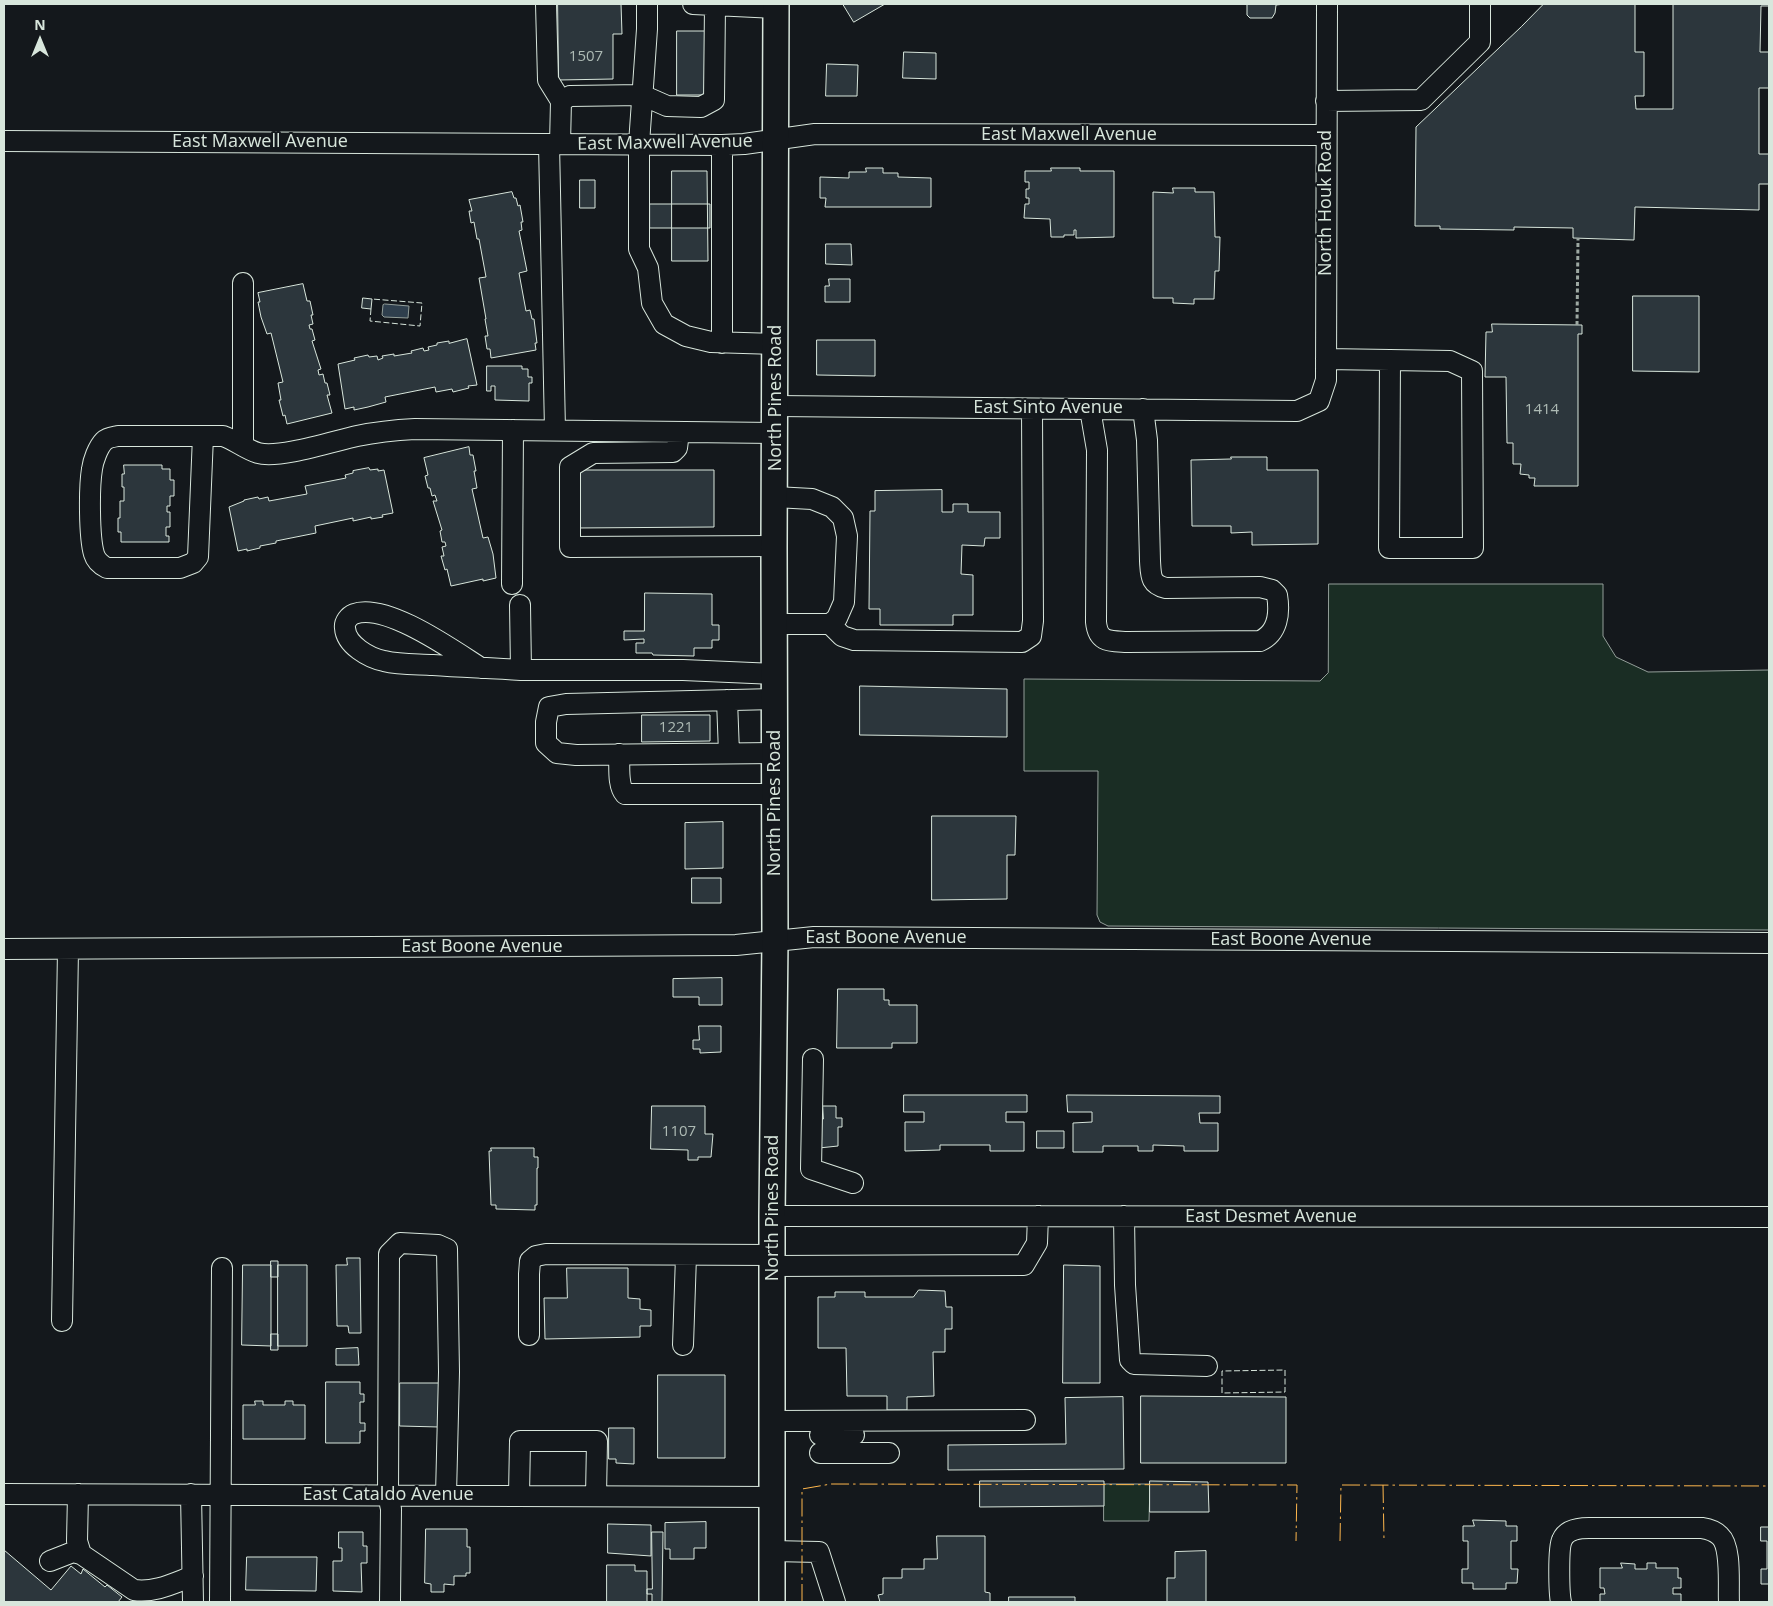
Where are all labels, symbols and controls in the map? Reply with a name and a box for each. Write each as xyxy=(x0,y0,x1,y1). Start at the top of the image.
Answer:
north arrow xyxy=(15,15,65,65)
text: N xyxy=(34,15,46,34)
house number: 1507 xyxy=(569,48,603,66)
street label: East Maxwell Avenue xyxy=(981,124,1157,146)
street label: North Houk Road xyxy=(1315,130,1337,276)
street label: East Maxwell Avenue xyxy=(172,131,348,153)
street label: East Maxwell Avenue xyxy=(577,131,753,155)
street label: North Pines Road xyxy=(765,325,787,471)
street label: East Sinto Avenue xyxy=(973,397,1123,419)
house number: 1414 xyxy=(1525,401,1559,419)
house number: 1221 xyxy=(659,719,693,737)
street label: North Pines Road xyxy=(764,730,786,876)
street label: East Boone Avenue xyxy=(805,927,967,949)
street label: East Boone Avenue xyxy=(1210,929,1372,951)
street label: East Boone Avenue xyxy=(401,936,563,958)
house number: 1107 xyxy=(662,1123,696,1141)
street label: North Pines Road xyxy=(762,1135,784,1281)
street label: East Desmet Avenue xyxy=(1185,1206,1357,1228)
street label: East Cataldo Avenue xyxy=(302,1484,474,1506)

